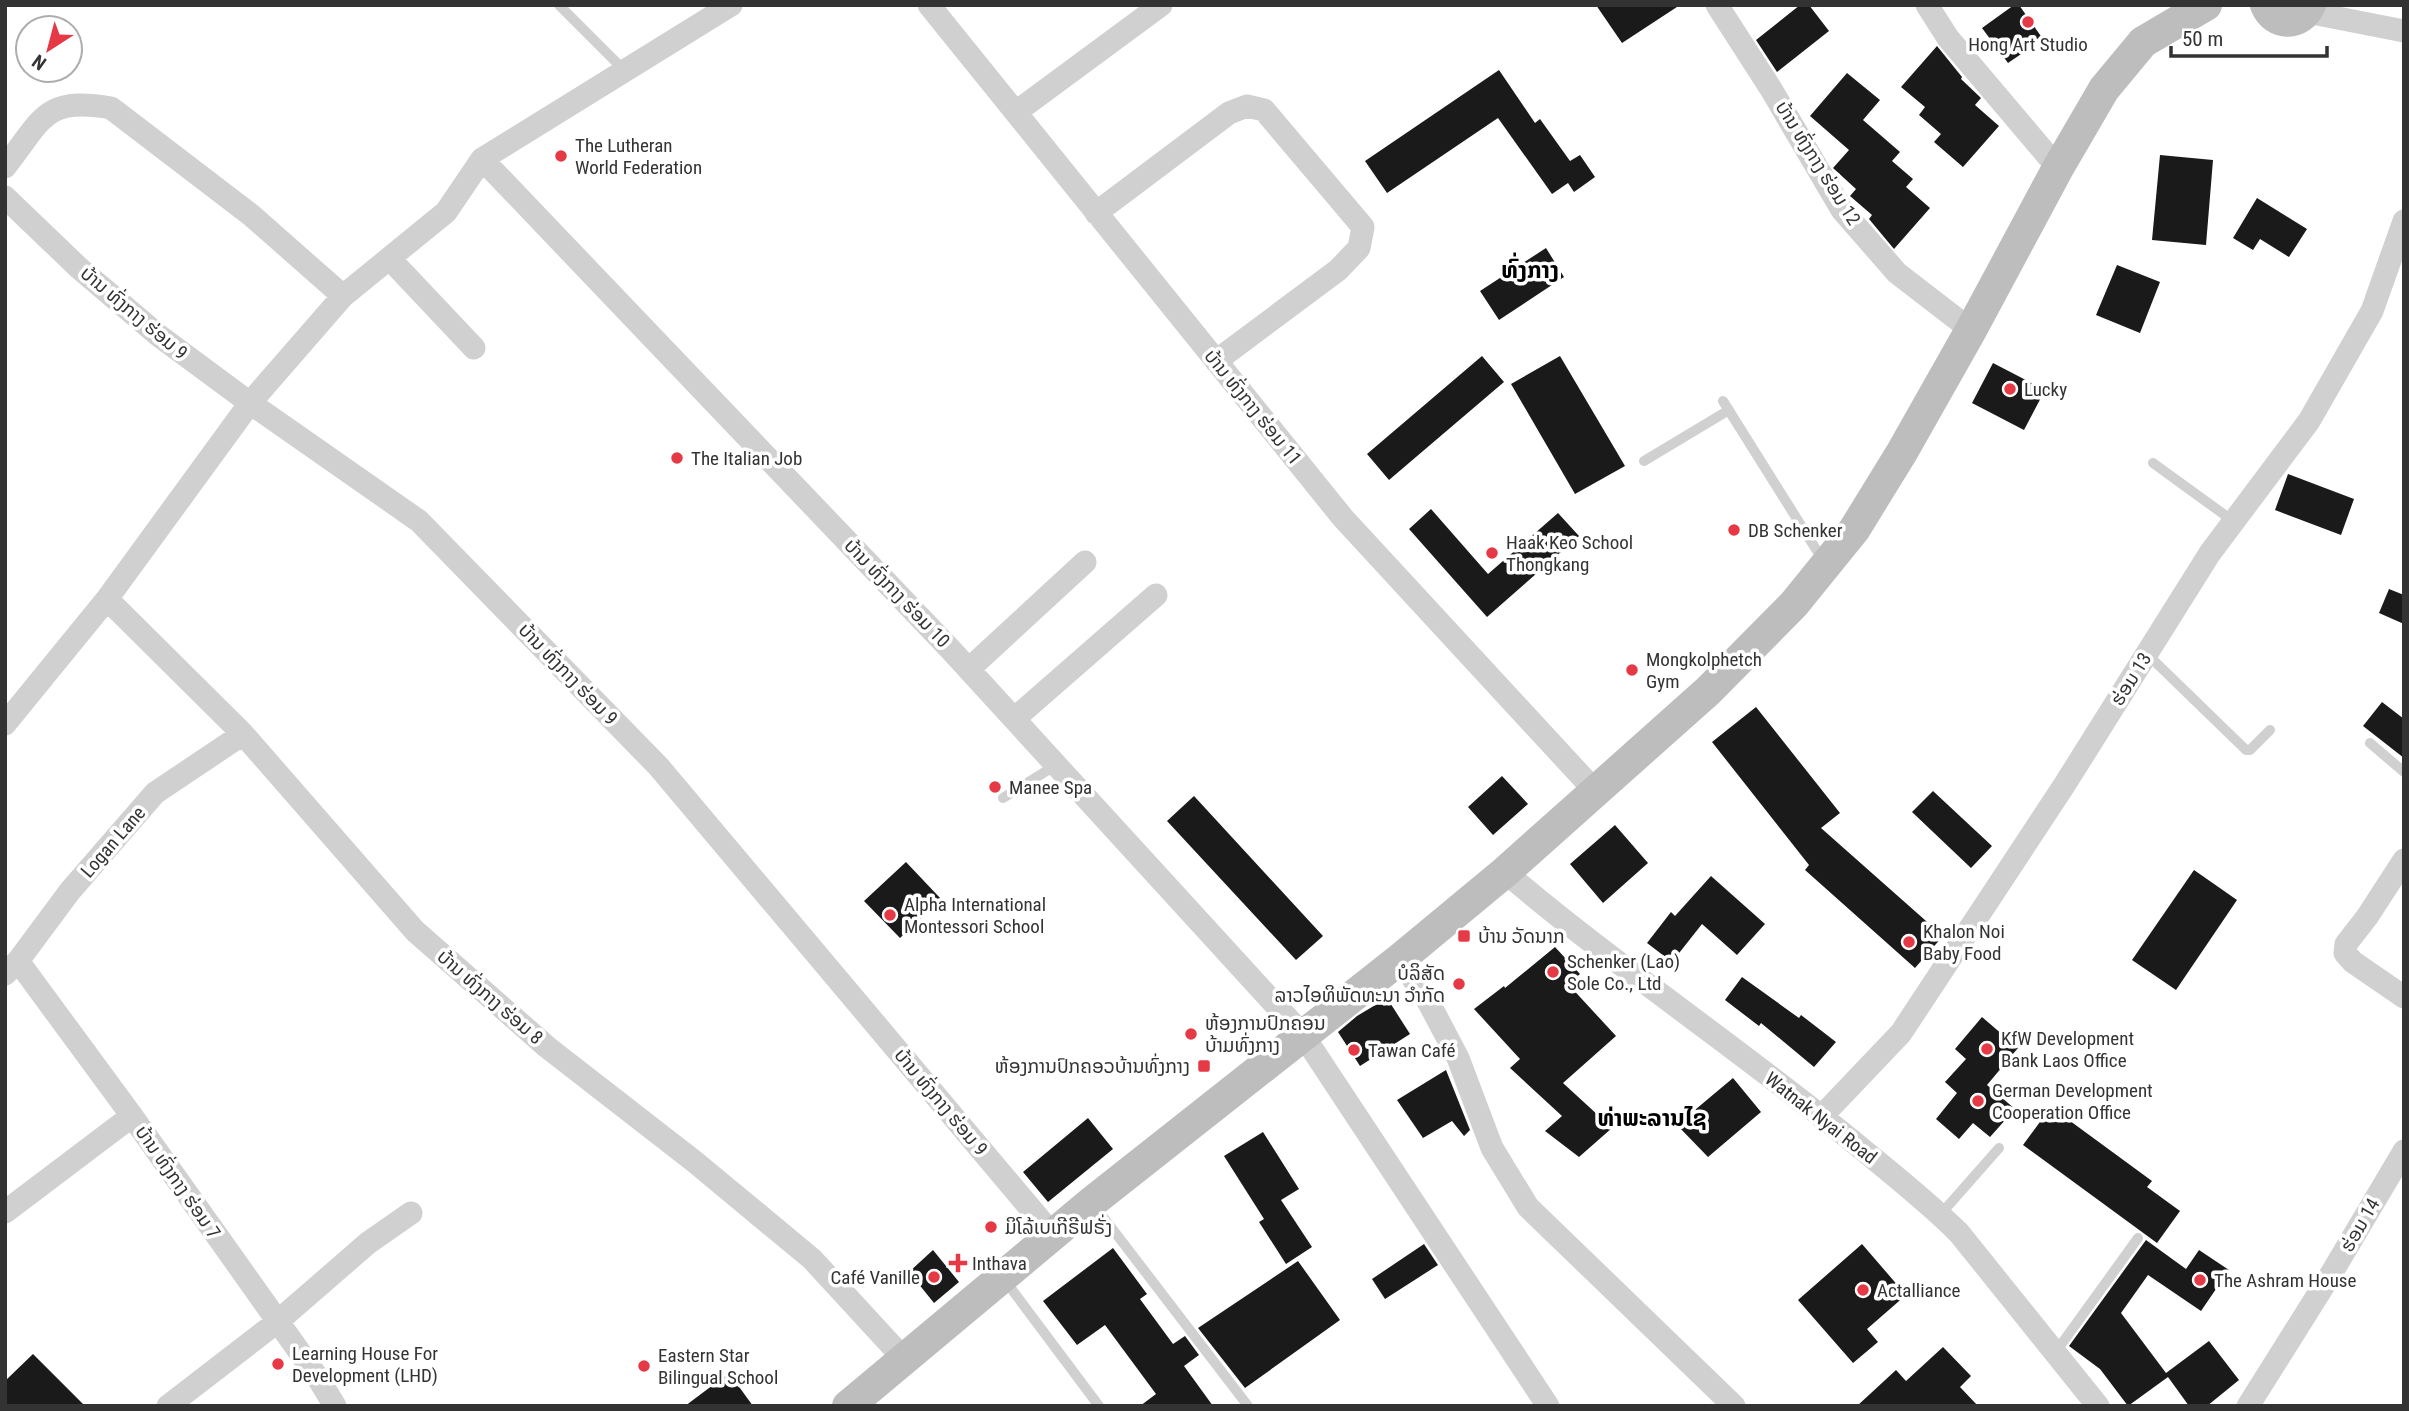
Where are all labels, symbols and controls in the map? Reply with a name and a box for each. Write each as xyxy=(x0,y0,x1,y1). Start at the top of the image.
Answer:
north arrow xyxy=(14,14,84,84)
marker: Hong Art Studio xyxy=(2020,14,2036,30)
scale bar xyxy=(2171,14,2327,58)
text: 50 m xyxy=(2182,27,2223,51)
place label: Hong Art Studio xyxy=(1968,33,2088,56)
text: N xyxy=(28,50,51,75)
street label: ບ້ານ ທົ່ງກາງ ຮ່ອມ 12 xyxy=(1771,96,1867,229)
place label: The Lutheran World Federation xyxy=(575,134,702,179)
marker: The Lutheran World Federation xyxy=(553,148,569,164)
district label: ທົ່ງກາງ xyxy=(1501,252,1559,284)
street label: ບ້ານ ທົ່ງກາງ ຮ່ອມ 9 xyxy=(76,260,193,364)
street label: ບ້ານ ທົ່ງກາງ ຮ່ອມ 11 xyxy=(1199,343,1308,469)
place label: Lucky xyxy=(2024,378,2067,401)
marker: Lucky xyxy=(2002,381,2018,397)
place label: The Italian Job xyxy=(691,447,802,470)
marker: The Italian Job xyxy=(669,450,685,466)
place label: DB Schenker xyxy=(1748,519,1843,542)
marker: DB Schenker xyxy=(1726,522,1742,538)
place label: Haak Keo School Thongkang xyxy=(1506,531,1633,576)
street label: ບ້ານ ທົ່ງກາງ ຮ່ອມ 10 xyxy=(839,533,956,652)
marker: Haak Keo School Thongkang xyxy=(1484,545,1500,561)
street label: ບ້ານ ທົ່ງກາງ ຮ່ອມ 9 xyxy=(514,617,624,730)
place label: Mongkolphetch Gym xyxy=(1646,648,1762,693)
street label: ຮ່ອມ 13 xyxy=(2106,648,2156,710)
marker: Mongkolphetch Gym xyxy=(1624,662,1640,678)
place label: Manee Spa xyxy=(1009,776,1092,799)
marker: Manee Spa xyxy=(987,779,1003,795)
street label: Logan Lane xyxy=(76,802,150,882)
place label: Alpha International Montessori School xyxy=(904,893,1046,938)
marker: Alpha International Montessori School xyxy=(882,907,898,923)
place label: Khalon Noi Baby Food xyxy=(1923,920,2005,965)
place label: ບ້ານ ວັດນາກ xyxy=(1478,925,1565,948)
marker: ບ້ານ ວັດນາກ xyxy=(1456,928,1472,944)
marker: Khalon Noi Baby Food xyxy=(1901,934,1917,950)
street label: ບ້ານ ທົ່ງກາງ ຮ່ອມ 8 xyxy=(432,943,549,1049)
place label: Schenker (Lao) Sole Co., Ltd xyxy=(1567,950,1680,995)
place label: ບໍລິສັດ ລາວໄອທິພັດທະນາ ວຳກັດ xyxy=(1275,962,1445,1007)
marker: Schenker (Lao) Sole Co., Ltd xyxy=(1545,964,1561,980)
marker: ບໍລິສັດ ລາວໄອທິພັດທະນາ ວຳກັດ xyxy=(1451,976,1467,992)
place label: ຫ້ອງການປົກຄອນ ບ້າມທົ່ງກາງ xyxy=(1205,1012,1326,1057)
marker: ຫ້ອງການປົກຄອນ ບ້າມທົ່ງກາງ xyxy=(1183,1026,1199,1042)
place label: KfW Development Bank Laos Office xyxy=(2001,1027,2134,1072)
place label: Tawan Café xyxy=(1368,1039,1456,1062)
marker: KfW Development Bank Laos Office xyxy=(1979,1041,1995,1057)
marker: Tawan Café xyxy=(1346,1042,1362,1058)
street label: ບ້ານ ທົ່ງກາງ ຮ່ອມ 9 xyxy=(890,1043,994,1160)
place label: ຫ້ອງການປົກຄອວບ້ານທົ່ງກາງ xyxy=(995,1053,1190,1078)
marker: ຫ້ອງການປົກຄອວບ້ານທົ່ງກາງ xyxy=(1196,1058,1212,1074)
street label: Watnak Nyai Road xyxy=(1760,1067,1882,1169)
place label: German Development Cooperation Office xyxy=(1992,1079,2153,1124)
marker: German Development Cooperation Office xyxy=(1970,1093,1986,1109)
district label: ທ່າພະລານໄຊ xyxy=(1597,1105,1707,1132)
street label: ບ້ານ ທົ່ງກາງ ຮ່ອມ 7 xyxy=(131,1120,227,1243)
street label: ຮ່ອມ 14 xyxy=(2335,1194,2385,1256)
place label: ມິໂລ້ເບເກີຣີຟຣັ່ງ xyxy=(1005,1214,1112,1239)
marker: ມິໂລ້ເບເກີຣີຟຣັ່ງ xyxy=(983,1219,999,1235)
place label: Inthava xyxy=(972,1252,1027,1275)
marker: Inthava xyxy=(950,1255,966,1271)
place label: Café Vanille xyxy=(831,1266,920,1289)
marker: Café Vanille xyxy=(926,1269,942,1285)
place label: The Ashram House xyxy=(2214,1269,2356,1292)
marker: The Ashram House xyxy=(2192,1272,2208,1288)
place label: Actalliance xyxy=(1877,1279,1961,1302)
marker: Actalliance xyxy=(1855,1282,1871,1298)
place label: Learning House For Development (LHD) xyxy=(292,1342,438,1387)
place label: Eastern Star Bilingual School xyxy=(658,1344,778,1389)
marker: Learning House For Development (LHD) xyxy=(270,1356,286,1372)
marker: Eastern Star Bilingual School xyxy=(636,1358,652,1374)

